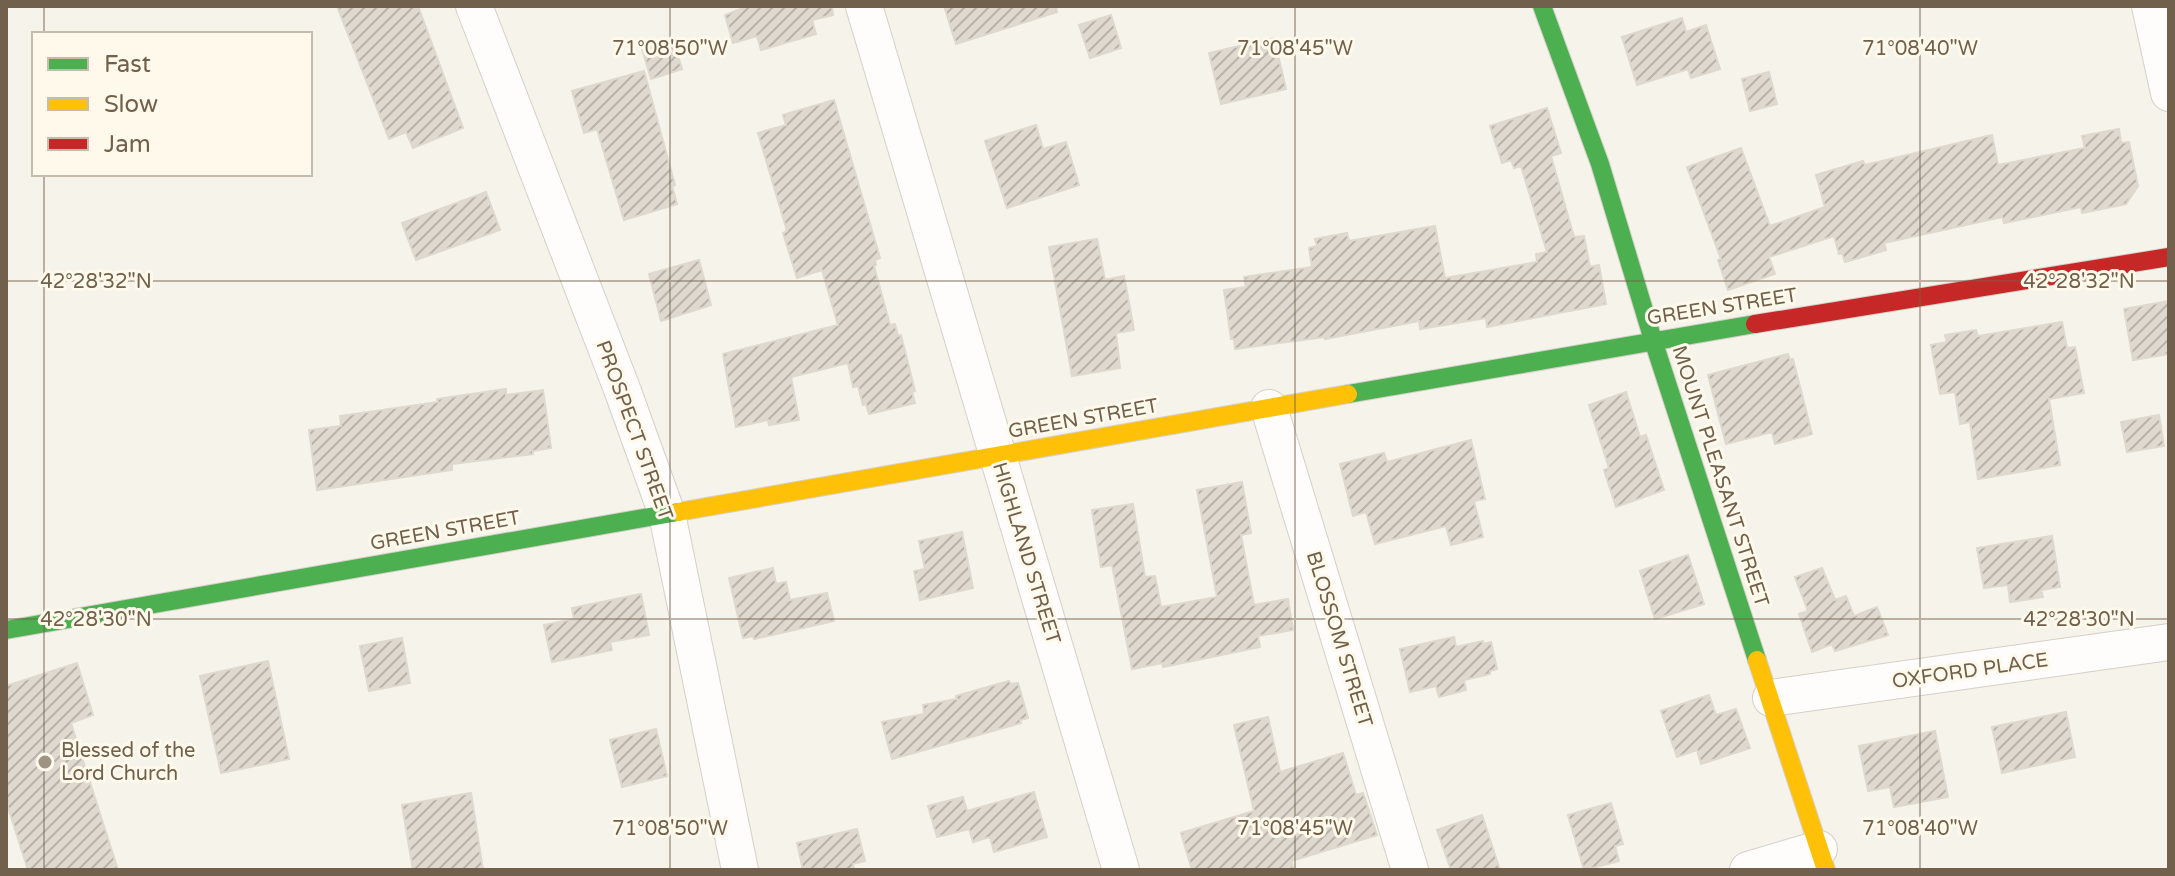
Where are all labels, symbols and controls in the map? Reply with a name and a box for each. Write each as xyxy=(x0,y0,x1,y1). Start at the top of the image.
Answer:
legend xyxy=(32,32,312,176)
text: 71°08'50"W xyxy=(612,37,728,61)
text: 71°08'45"W xyxy=(1237,37,1353,61)
text: 71°08'40"W xyxy=(1862,37,1978,61)
text: Fast xyxy=(104,50,151,79)
text: Slow xyxy=(104,90,158,119)
text: Jam xyxy=(104,130,151,159)
text: 42°28'32"N xyxy=(40,270,152,294)
text: 42°28'32"N xyxy=(2023,270,2135,294)
street label: GREEN STREET xyxy=(1645,283,1799,331)
street label: PROSPECT STREET xyxy=(590,337,678,523)
street label: MOUNT PLEASANT STREET xyxy=(1666,343,1774,610)
street label: GREEN STREET xyxy=(1006,394,1160,444)
street label: HIGHLAND STREET xyxy=(987,459,1065,647)
street label: GREEN STREET xyxy=(368,506,522,556)
street label: BLOSSOM STREET xyxy=(1301,548,1377,730)
text: 42°28'30"N xyxy=(40,608,152,632)
text: 42°28'30"N xyxy=(2023,608,2135,632)
street label: OXFORD PLACE xyxy=(1891,648,2050,694)
place label: Blessed of the Lord Church xyxy=(61,739,195,786)
marker: Blessed of the Lord Church xyxy=(36,753,54,771)
text: 71°08'50"W xyxy=(612,817,728,841)
text: 71°08'45"W xyxy=(1237,817,1353,841)
text: 71°08'40"W xyxy=(1862,817,1978,841)

